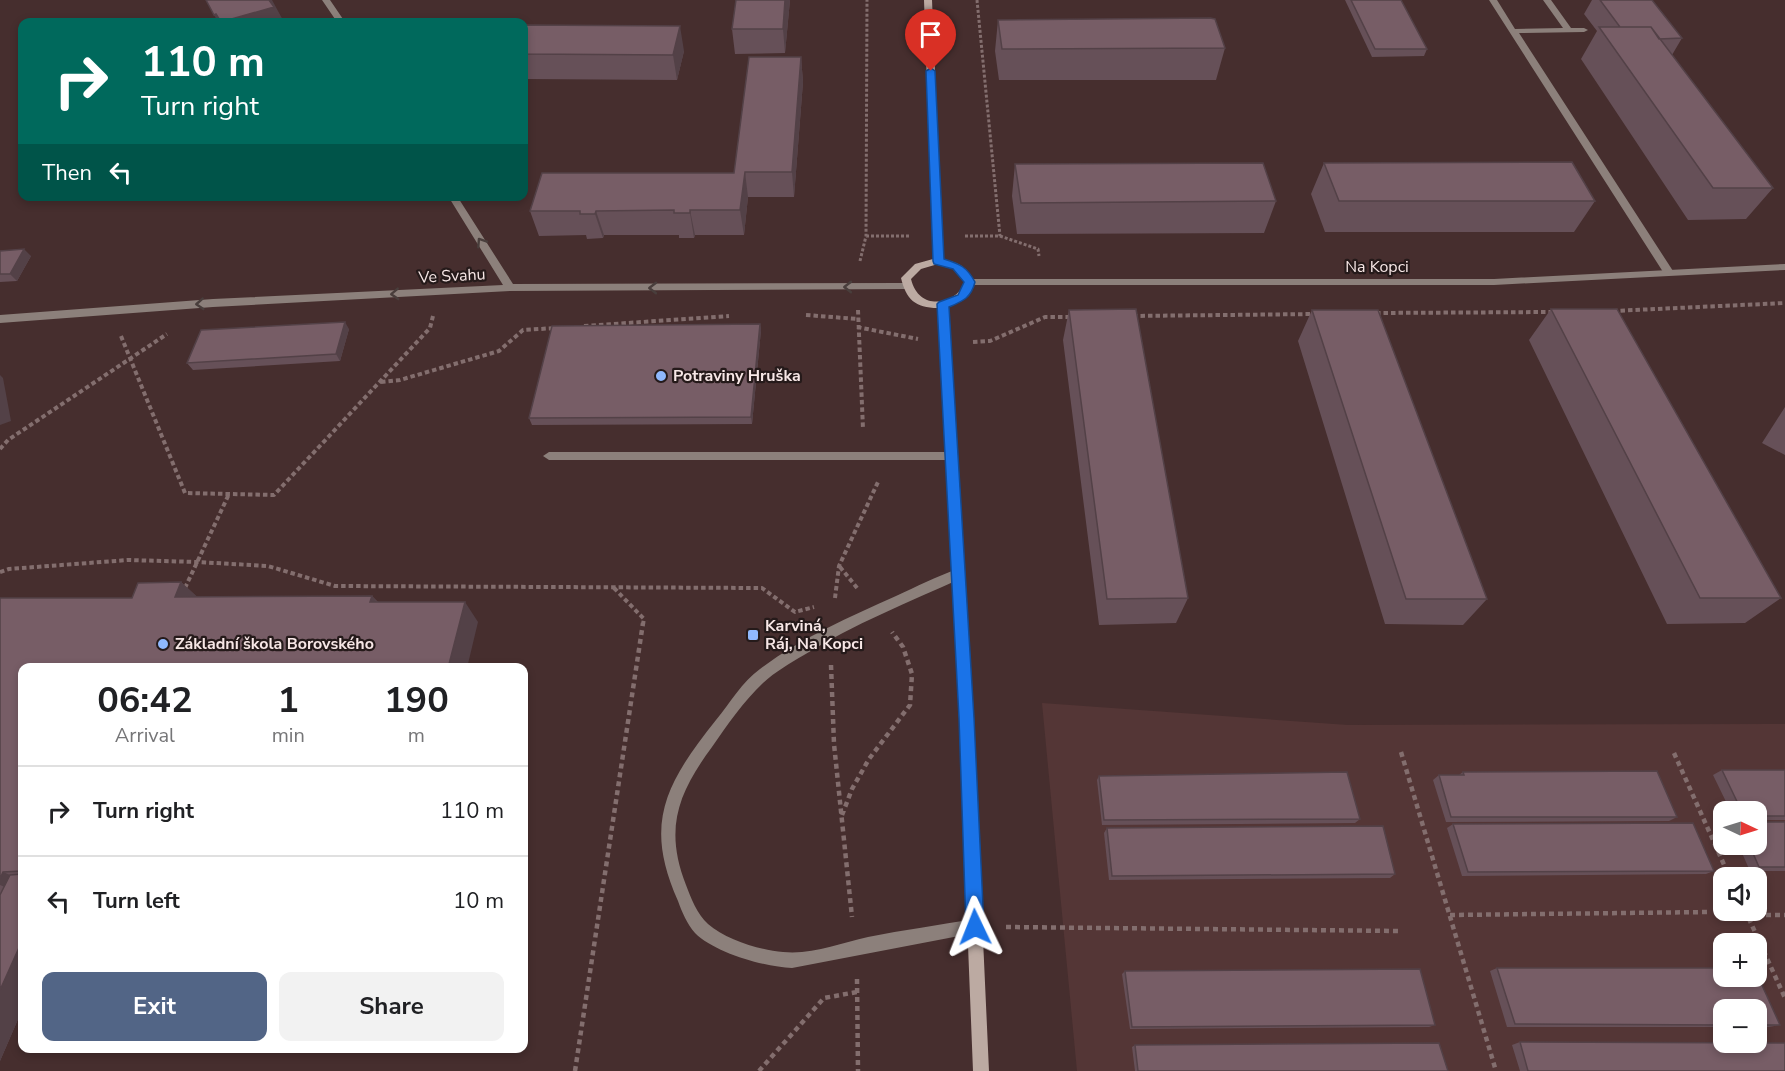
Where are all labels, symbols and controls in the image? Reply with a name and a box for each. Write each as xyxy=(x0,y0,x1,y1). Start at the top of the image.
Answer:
pin xyxy=(905,9,956,71)
icon: arrive xyxy=(914,18,947,51)
text: 110 m xyxy=(141,34,265,91)
icon: right xyxy=(42,42,120,120)
text: Turn right xyxy=(141,88,259,125)
icon: left xyxy=(104,156,137,189)
text: Then xyxy=(42,158,92,188)
one-way arrow xyxy=(476,238,488,248)
street label: Na Kopci xyxy=(1345,256,1409,278)
street label: Ve Svahu xyxy=(417,263,486,289)
one-way arrow xyxy=(843,281,852,293)
one-way arrow xyxy=(648,282,657,294)
one-way arrow xyxy=(391,287,400,300)
one-way arrow xyxy=(196,298,205,311)
place label: Potraviny Hruška xyxy=(673,365,801,387)
marker: Potraviny Hruška xyxy=(654,369,668,383)
place label: Karviná, Ráj, Na Kopci xyxy=(765,615,863,655)
marker: Karviná, Ráj, Na Kopci xyxy=(746,628,760,642)
place label: Základní škola Borovského xyxy=(175,633,374,655)
marker: Základní škola Borovského xyxy=(156,637,170,651)
text: 06:42 xyxy=(97,676,193,725)
text: 1 xyxy=(277,676,299,725)
text: 190 xyxy=(384,676,449,725)
text: Arrival xyxy=(115,722,175,749)
text: min xyxy=(272,722,305,749)
text: m xyxy=(408,722,425,749)
icon: right xyxy=(42,795,75,828)
text: Turn right xyxy=(93,796,194,826)
text: 110 m xyxy=(440,796,504,826)
north arrow xyxy=(1713,801,1767,855)
map controls xyxy=(1713,801,1767,1053)
button: sound xyxy=(1713,867,1767,921)
icon: left xyxy=(42,885,75,918)
text: Turn left xyxy=(93,886,180,916)
text: 10 m xyxy=(453,886,504,916)
position arrow xyxy=(943,895,1007,959)
button: + xyxy=(1713,933,1767,987)
button: Exit xyxy=(42,972,267,1041)
button: Share xyxy=(279,972,504,1041)
button: − xyxy=(1713,999,1767,1053)

